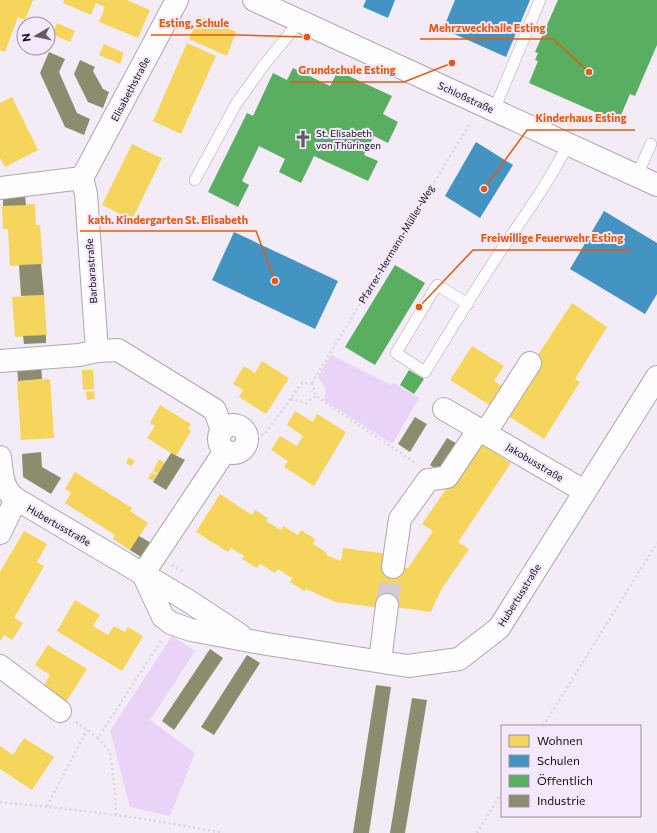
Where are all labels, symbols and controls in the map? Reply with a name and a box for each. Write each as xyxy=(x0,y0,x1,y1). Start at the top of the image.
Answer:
callout: Esting, Schule xyxy=(151,12,237,35)
north arrow xyxy=(16,16,56,56)
text: Esting, Schule xyxy=(159,16,229,29)
callout: Mehrzweckhalle Esting xyxy=(420,16,553,39)
text: Mehrzweckhalle Esting xyxy=(429,21,545,34)
text: N xyxy=(19,33,33,43)
street label: Elisabethstraße xyxy=(108,55,152,123)
callout: Grundschule Esting xyxy=(291,59,404,82)
text: Grundschule Esting xyxy=(298,63,396,76)
street label: Schloßstraße xyxy=(436,79,496,115)
callout: Kinderhaus Esting xyxy=(527,107,635,130)
text: Kinderhaus Esting xyxy=(535,111,627,124)
place label: St. Elisabeth von Thüringen xyxy=(316,127,381,151)
church icon: St. Elisabeth von Thüringen xyxy=(293,129,313,149)
street label: Pfarrer-Hermann-Müller-Weg xyxy=(356,182,437,306)
callout: kath. Kindergarten St. Elisabeth xyxy=(80,208,256,231)
text: kath. Kindergarten St. Elisabeth xyxy=(88,213,248,226)
callout: Freiwillige Feuerwehr Esting xyxy=(473,227,631,250)
text: Freiwillige Feuerwehr Esting xyxy=(481,231,623,244)
street label: Barbarastraße xyxy=(83,238,99,304)
street label: Jakobusstraße xyxy=(504,440,566,484)
street label: Hubertusstraße xyxy=(25,502,93,548)
street label: Hubertusstraße xyxy=(495,561,543,629)
legend xyxy=(501,725,641,817)
text: Wohnen xyxy=(537,733,583,747)
text: Schulen xyxy=(537,753,580,767)
text: Öffentlich xyxy=(537,773,593,787)
text: Industrie xyxy=(537,793,585,807)

